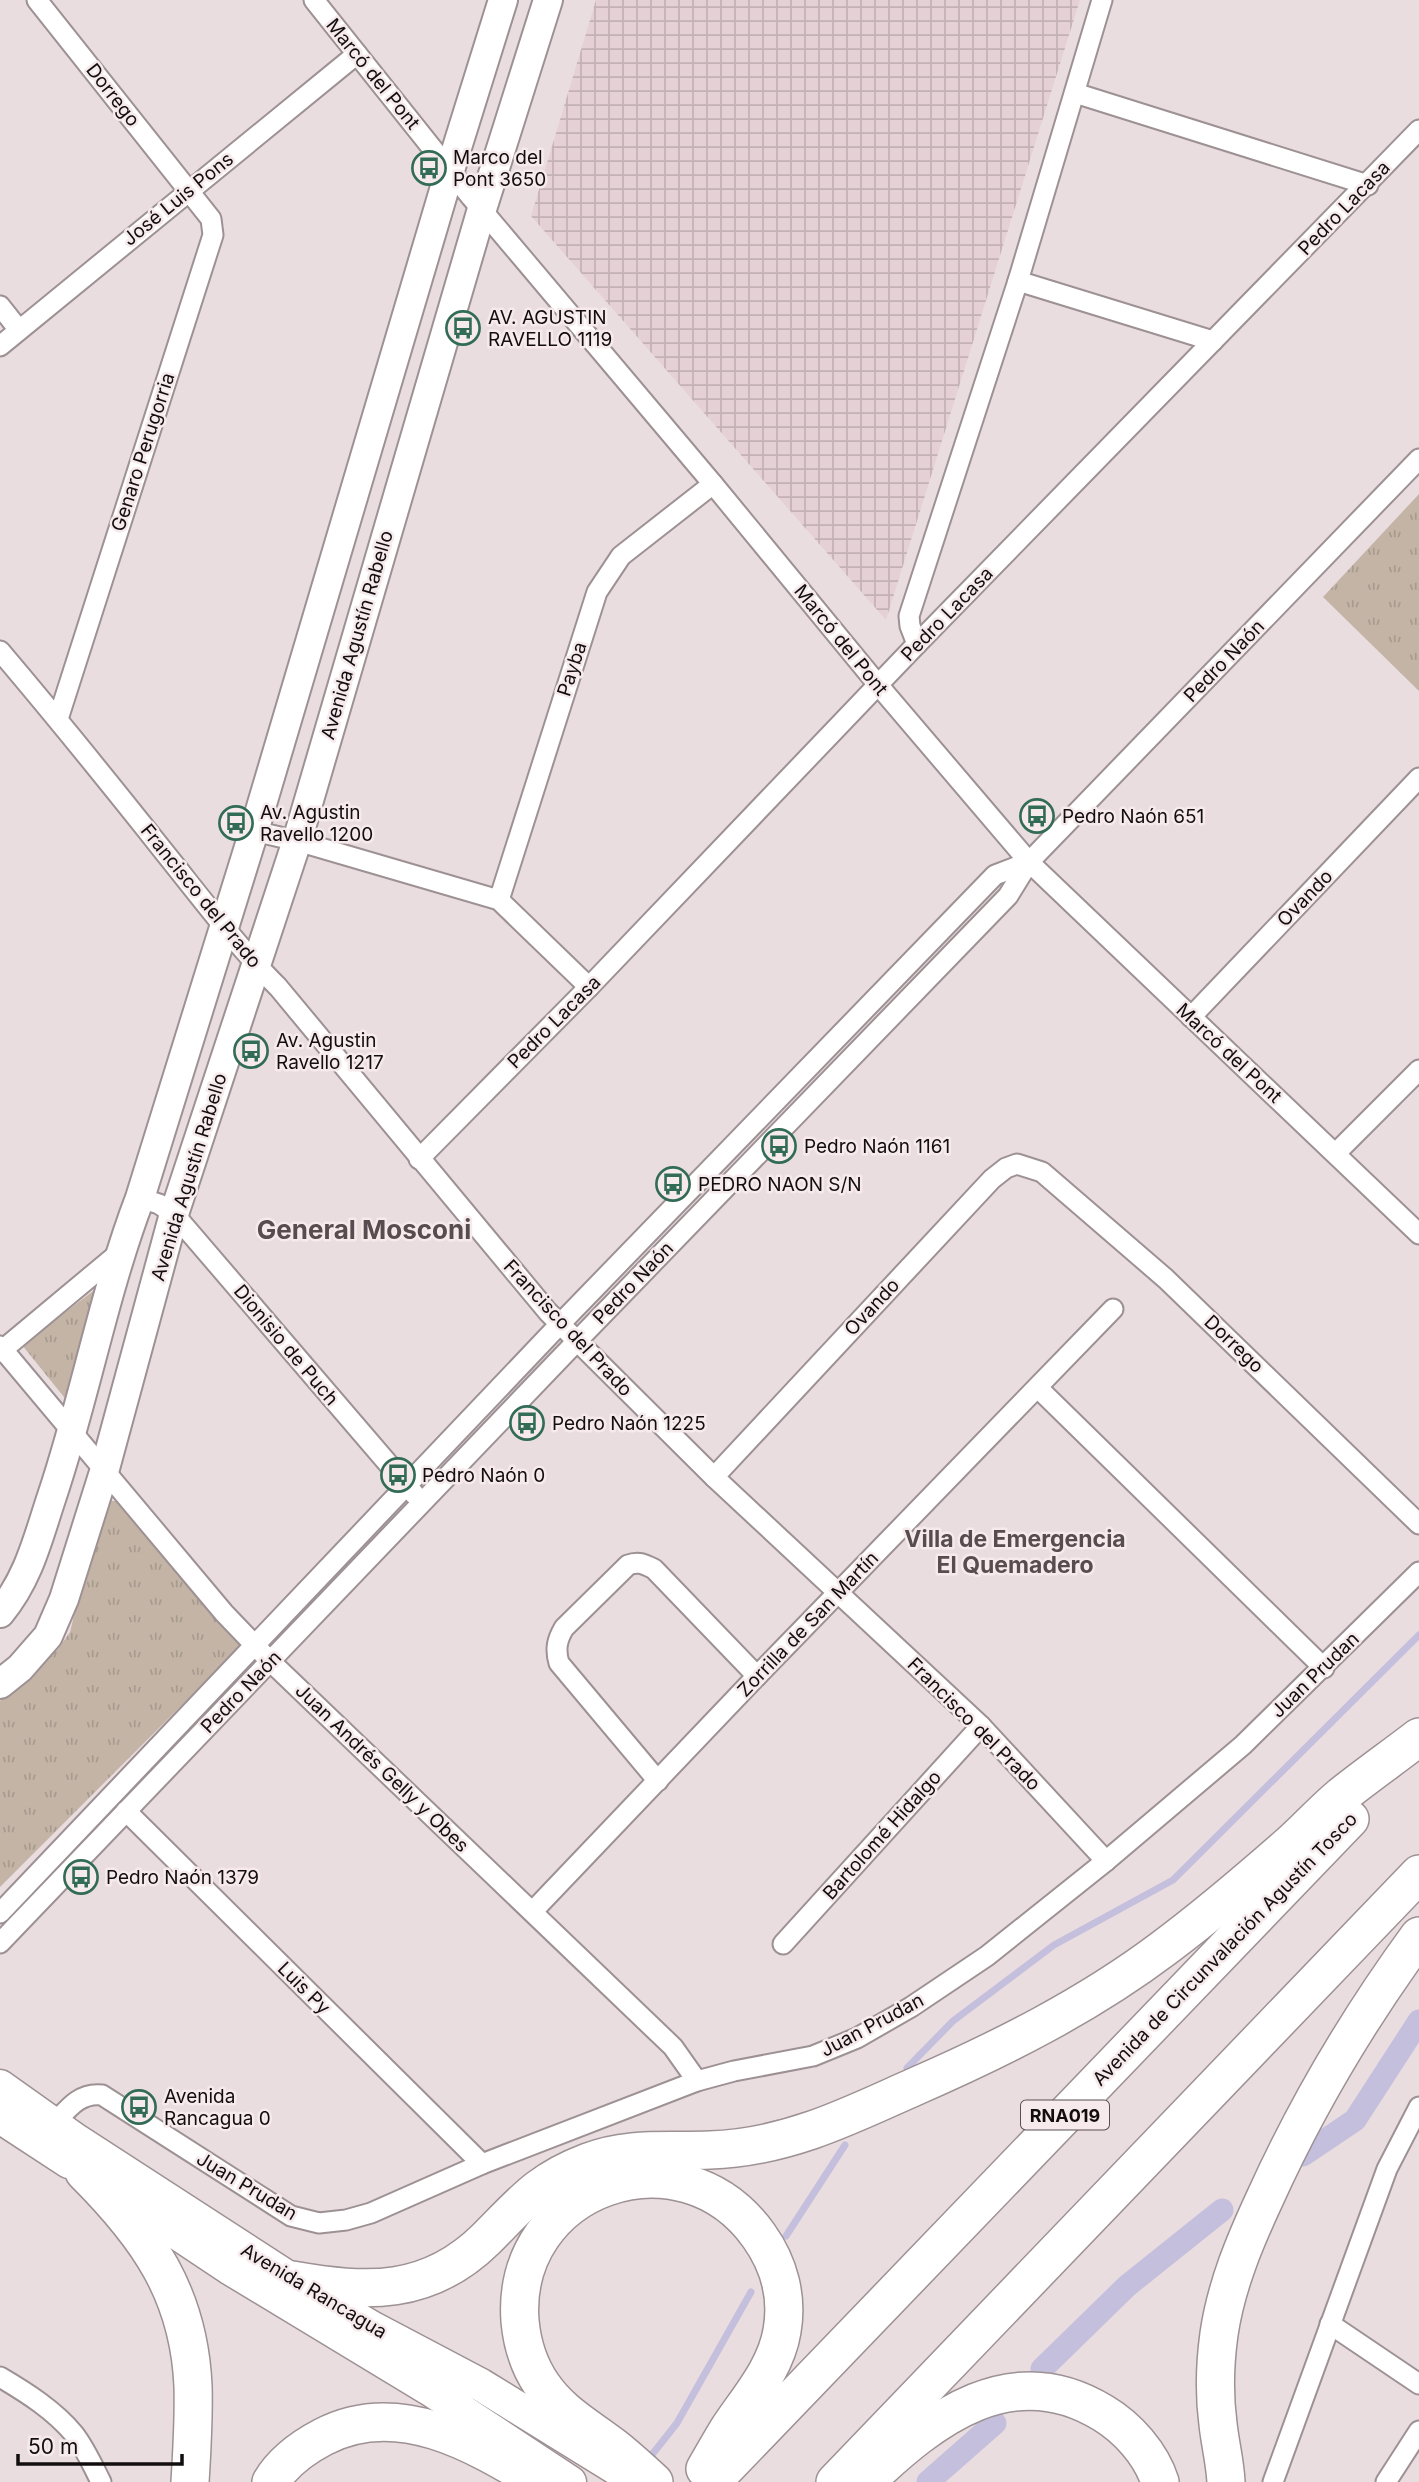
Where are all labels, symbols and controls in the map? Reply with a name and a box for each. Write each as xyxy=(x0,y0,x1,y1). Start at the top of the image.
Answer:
street label: Marcó del Pont xyxy=(321,14,425,134)
street label: Dorrego xyxy=(81,59,145,131)
place label: Marco del Pont 3650 xyxy=(453,146,546,191)
street label: José Luis Pons xyxy=(118,147,238,251)
bus stop icon: Marco del Pont 3650 xyxy=(410,149,448,187)
street label: Pedro Lacasa xyxy=(1293,156,1395,260)
place label: AV. AGUSTIN RAVELLO 1119 xyxy=(488,306,612,351)
bus stop icon: AV. AGUSTIN RAVELLO 1119 xyxy=(444,309,482,347)
street label: Genaro Perugorria xyxy=(107,370,179,534)
street label: Avenida Agustín Rabello xyxy=(316,528,398,742)
street label: Pedro Lacasa xyxy=(896,562,998,666)
street label: Marcó del Pont xyxy=(789,580,893,700)
street label: Pedro Naón xyxy=(1179,615,1269,707)
street label: Payba xyxy=(552,639,592,699)
bus stop icon: Pedro Naón 651 xyxy=(1018,797,1056,835)
place label: Av. Agustin Ravello 1200 xyxy=(260,801,373,846)
bus stop icon: Av. Agustin Ravello 1200 xyxy=(217,804,255,842)
place label: Pedro Naón 651 xyxy=(1062,805,1204,828)
street label: Francisco del Prado xyxy=(136,819,266,973)
street label: Ovando xyxy=(1272,865,1338,931)
street label: Pedro Lacasa xyxy=(503,971,605,1073)
street label: Marcó del Pont xyxy=(1171,998,1287,1108)
place label: Av. Agustin Ravello 1217 xyxy=(276,1029,384,1074)
bus stop icon: Av. Agustin Ravello 1217 xyxy=(232,1032,270,1070)
street label: Avenida Agustín Rabello xyxy=(146,1070,232,1284)
bus stop icon: Pedro Naón 1161 xyxy=(760,1127,798,1165)
place label: Pedro Naón 1161 xyxy=(804,1135,950,1158)
bus stop icon: PEDRO NAON S/N xyxy=(654,1165,692,1203)
place label: PEDRO NAON S/N xyxy=(698,1173,862,1196)
district label: General Mosconi xyxy=(257,1214,471,1245)
street label: Pedro Naón xyxy=(588,1237,678,1329)
street label: Francisco del Prado xyxy=(499,1255,637,1401)
street label: Ovando xyxy=(840,1274,904,1340)
street label: Dionisio de Puch xyxy=(229,1280,343,1410)
street label: Dorrego xyxy=(1200,1310,1268,1378)
bus stop icon: Pedro Naón 1225 xyxy=(508,1404,546,1442)
place label: Pedro Naón 1225 xyxy=(552,1412,706,1435)
bus stop icon: Pedro Naón 0 xyxy=(379,1456,417,1494)
place label: Pedro Naón 0 xyxy=(422,1464,545,1487)
district label: Villa de Emergencia El Quemadero xyxy=(904,1525,1126,1579)
street label: Zorrilla de San Martín xyxy=(733,1547,883,1701)
street label: Juan Prudan xyxy=(1266,1627,1364,1723)
street label: Pedro Naón xyxy=(196,1646,286,1738)
street label: Francisco del Prado xyxy=(903,1653,1045,1795)
street label: Juan Andrés Gelly y Obes xyxy=(290,1679,474,1857)
street label: Bartolomé Hidalgo xyxy=(818,1766,946,1904)
street label: Avenida de Circunvalación Agustín Tosco xyxy=(1088,1808,1362,2090)
bus stop icon: Pedro Naón 1379 xyxy=(62,1858,100,1896)
place label: Pedro Naón 1379 xyxy=(106,1866,259,1889)
street label: Luis Py xyxy=(273,1957,335,2019)
street label: Juan Prudan xyxy=(817,1988,927,2062)
place label: Avenida Rancagua 0 xyxy=(164,2085,271,2130)
bus stop icon: Avenida Rancagua 0 xyxy=(120,2088,158,2126)
road number: RNA019 xyxy=(1021,2101,1109,2130)
street label: Juan Prudan xyxy=(192,2147,302,2225)
street label: Avenida Rancagua xyxy=(237,2238,391,2344)
scale bar xyxy=(18,2422,182,2466)
text: 50 m xyxy=(28,2434,78,2459)

